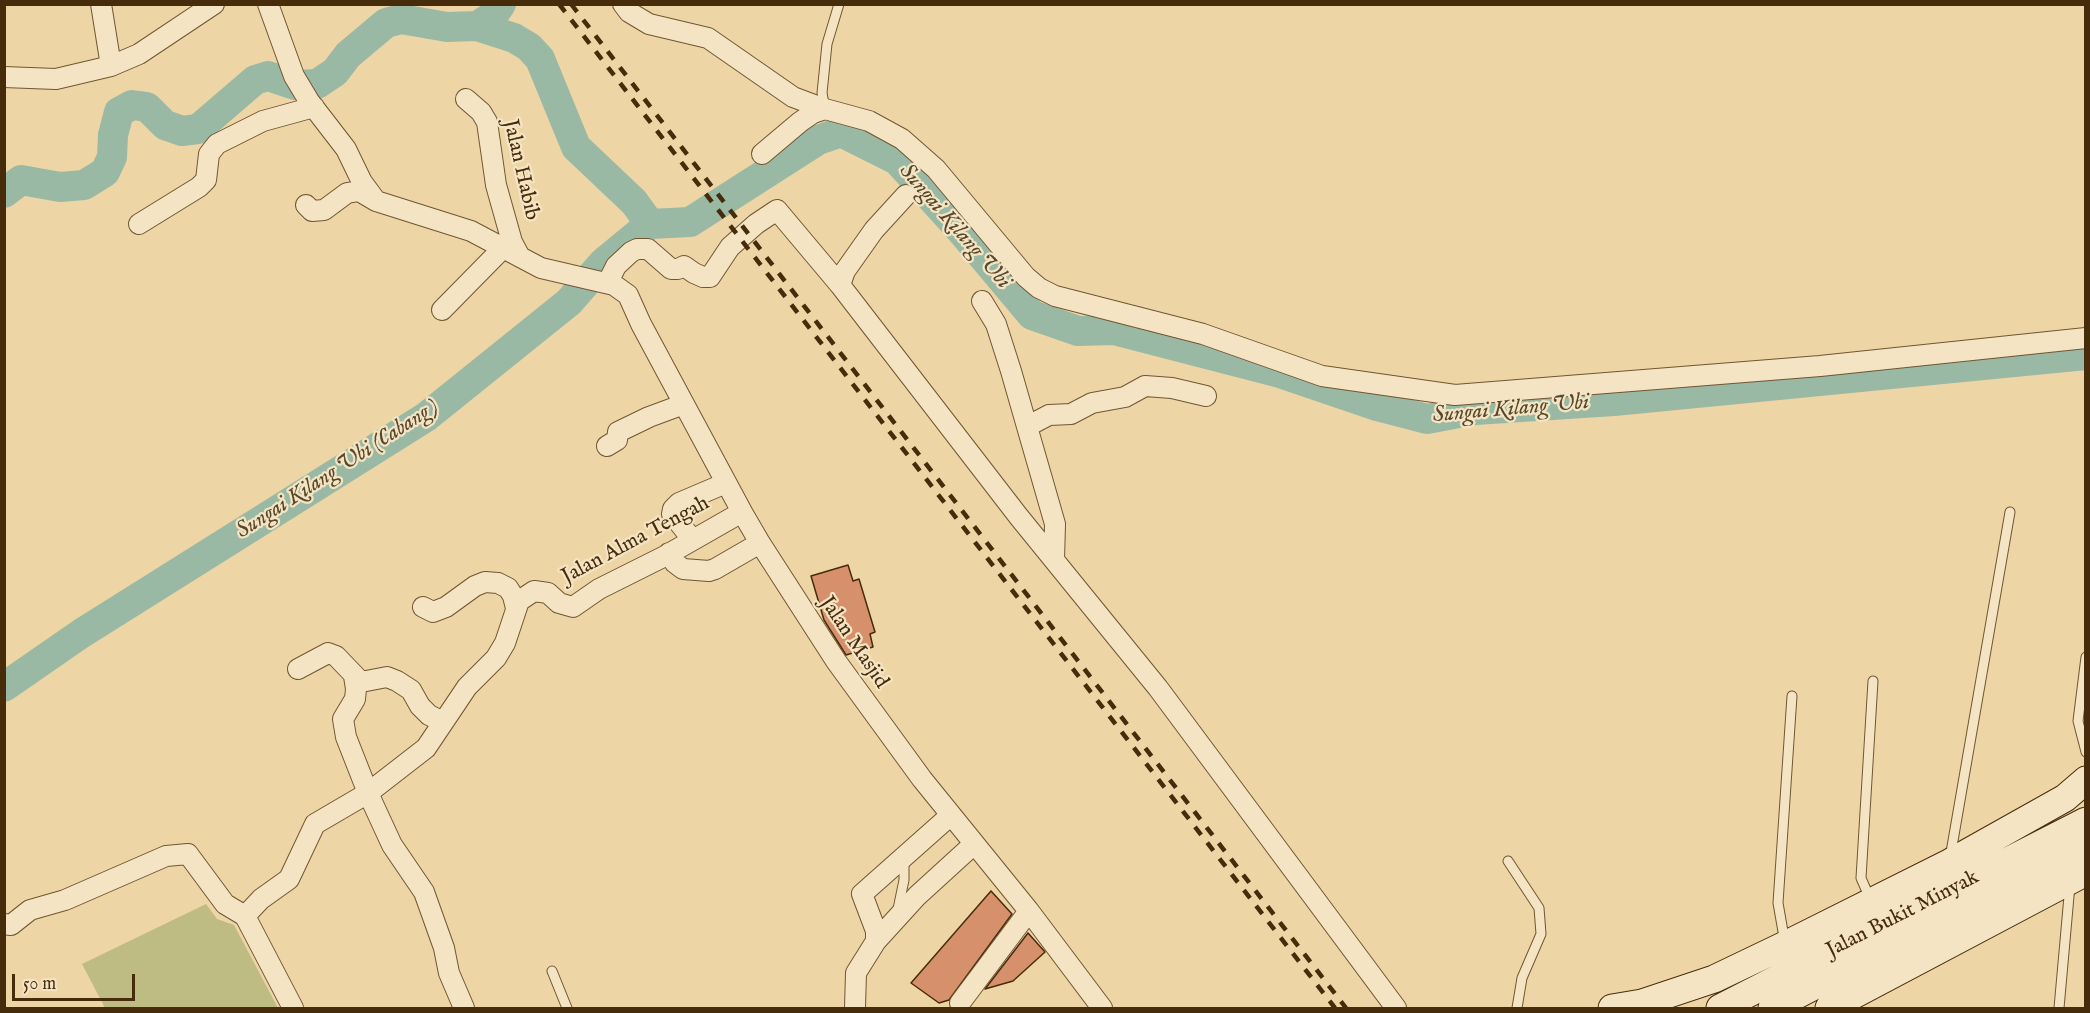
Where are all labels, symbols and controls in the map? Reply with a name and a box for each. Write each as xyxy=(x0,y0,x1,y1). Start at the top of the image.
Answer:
street label: Jalan Habib xyxy=(496,117,544,223)
water label: Sungai Kilang Ubi xyxy=(893,159,1015,295)
water label: Sungai Kilang Ubi xyxy=(1432,390,1590,430)
water label: Sungai Kilang Ubi (Cabang) xyxy=(232,395,444,545)
street label: Jalan Alma Tengah xyxy=(558,492,714,590)
street label: Jalan Masjid xyxy=(813,592,893,694)
street label: Jalan Bukit Minyak xyxy=(1822,866,1984,964)
scale bar xyxy=(15,962,138,1000)
text: 50 m xyxy=(23,973,56,996)

